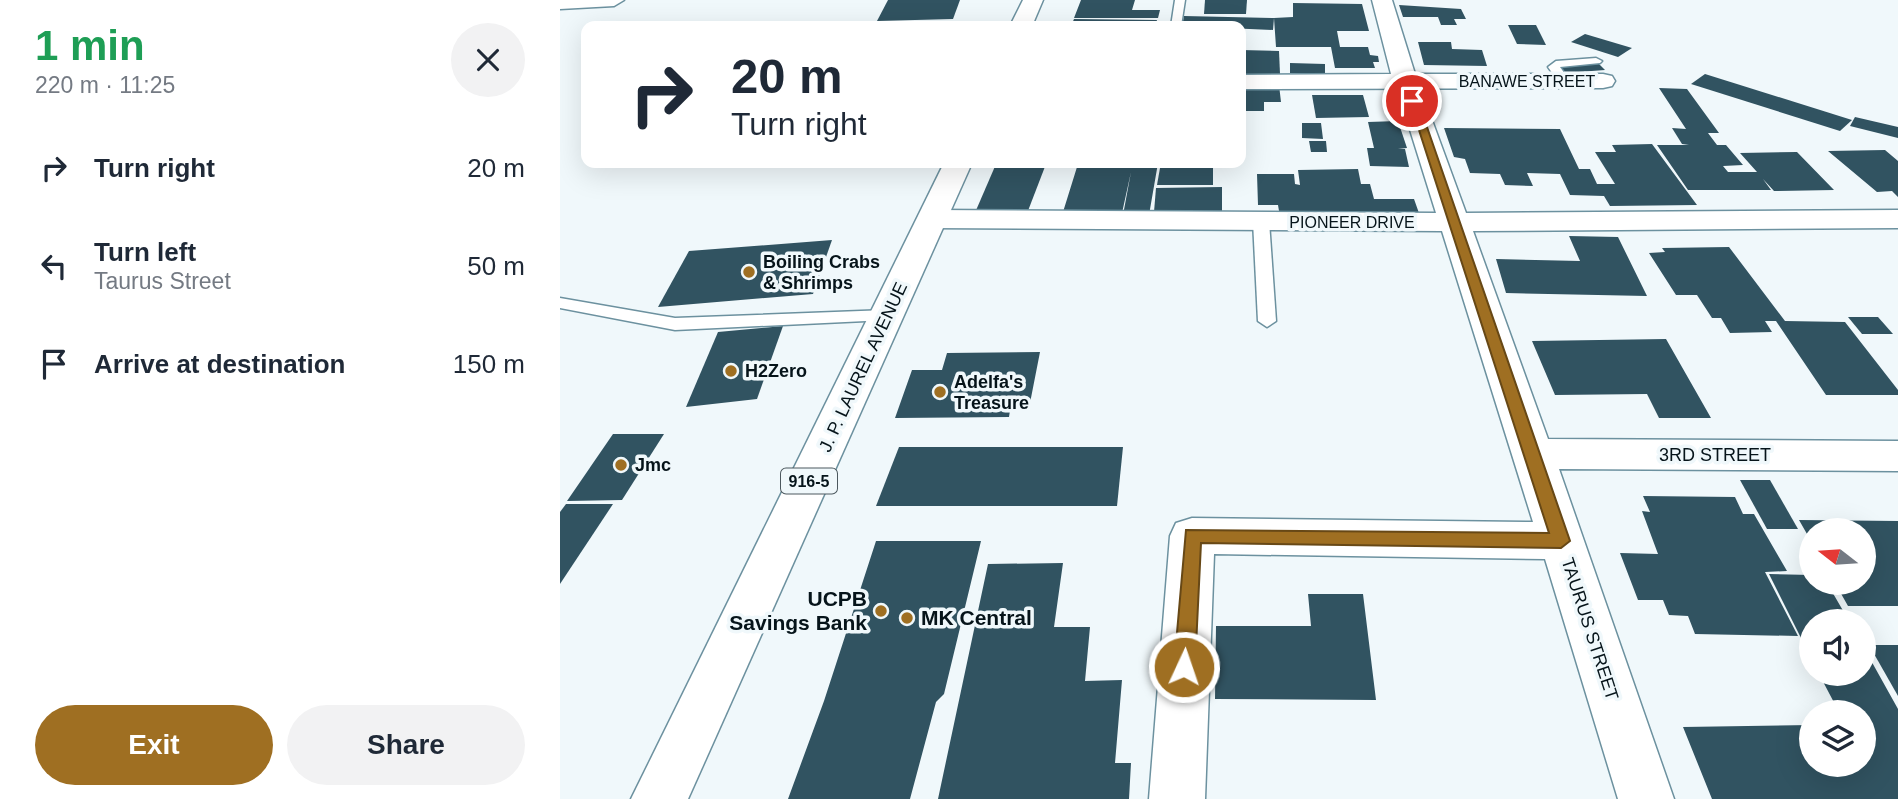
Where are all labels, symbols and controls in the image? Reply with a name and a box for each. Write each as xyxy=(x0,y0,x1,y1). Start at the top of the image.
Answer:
text: 1 min xyxy=(35,22,145,69)
button: close xyxy=(451,23,525,97)
icon: right xyxy=(616,49,707,140)
text: 20 m xyxy=(731,49,843,103)
pin xyxy=(1382,71,1442,131)
text: 220 m · 11:25 xyxy=(35,72,175,98)
street label: BANAWE STREET xyxy=(1459,73,1595,90)
icon: arrive xyxy=(1393,82,1431,120)
text: Turn right xyxy=(731,106,867,142)
icon: right xyxy=(35,149,73,187)
text: Turn right xyxy=(94,153,215,183)
text: 20 m xyxy=(467,153,525,183)
street label: PIONEER DRIVE xyxy=(1289,214,1415,231)
text: Turn left xyxy=(94,237,196,267)
icon: left xyxy=(35,247,73,285)
text: 50 m xyxy=(467,251,525,281)
place label: Boiling Crabs & Shrimps xyxy=(763,252,880,293)
marker: Boiling Crabs & Shrimps xyxy=(741,264,757,280)
text: Taurus Street xyxy=(94,268,231,294)
street label: J. P. LAUREL AVENUE xyxy=(815,279,911,455)
icon: arrive xyxy=(35,345,73,383)
text: Arrive at destination xyxy=(94,349,345,379)
text: 150 m xyxy=(453,349,525,379)
place label: H2Zero xyxy=(745,361,807,381)
marker: H2Zero xyxy=(723,363,739,379)
place label: Adelfa's Treasure xyxy=(954,372,1029,413)
marker: Adelfa's Treasure xyxy=(932,384,948,400)
street label: 3RD STREET xyxy=(1659,445,1771,465)
place label: Jmc xyxy=(635,455,671,475)
marker: Jmc xyxy=(613,457,629,473)
road number: 916-5 xyxy=(781,468,837,494)
north arrow xyxy=(1799,518,1876,595)
map controls xyxy=(1799,518,1876,777)
street label: TAURUS STREET xyxy=(1558,555,1622,703)
place label: UCPB Savings Bank xyxy=(729,587,867,634)
marker: UCPB Savings Bank xyxy=(873,603,889,619)
place label: MK Central xyxy=(921,606,1032,629)
button: sound xyxy=(1799,609,1876,686)
marker: MK Central xyxy=(899,610,915,626)
position arrow xyxy=(1147,630,1221,704)
button: layers xyxy=(1799,700,1876,777)
button: Exit xyxy=(35,705,273,785)
button: Share xyxy=(287,705,525,785)

